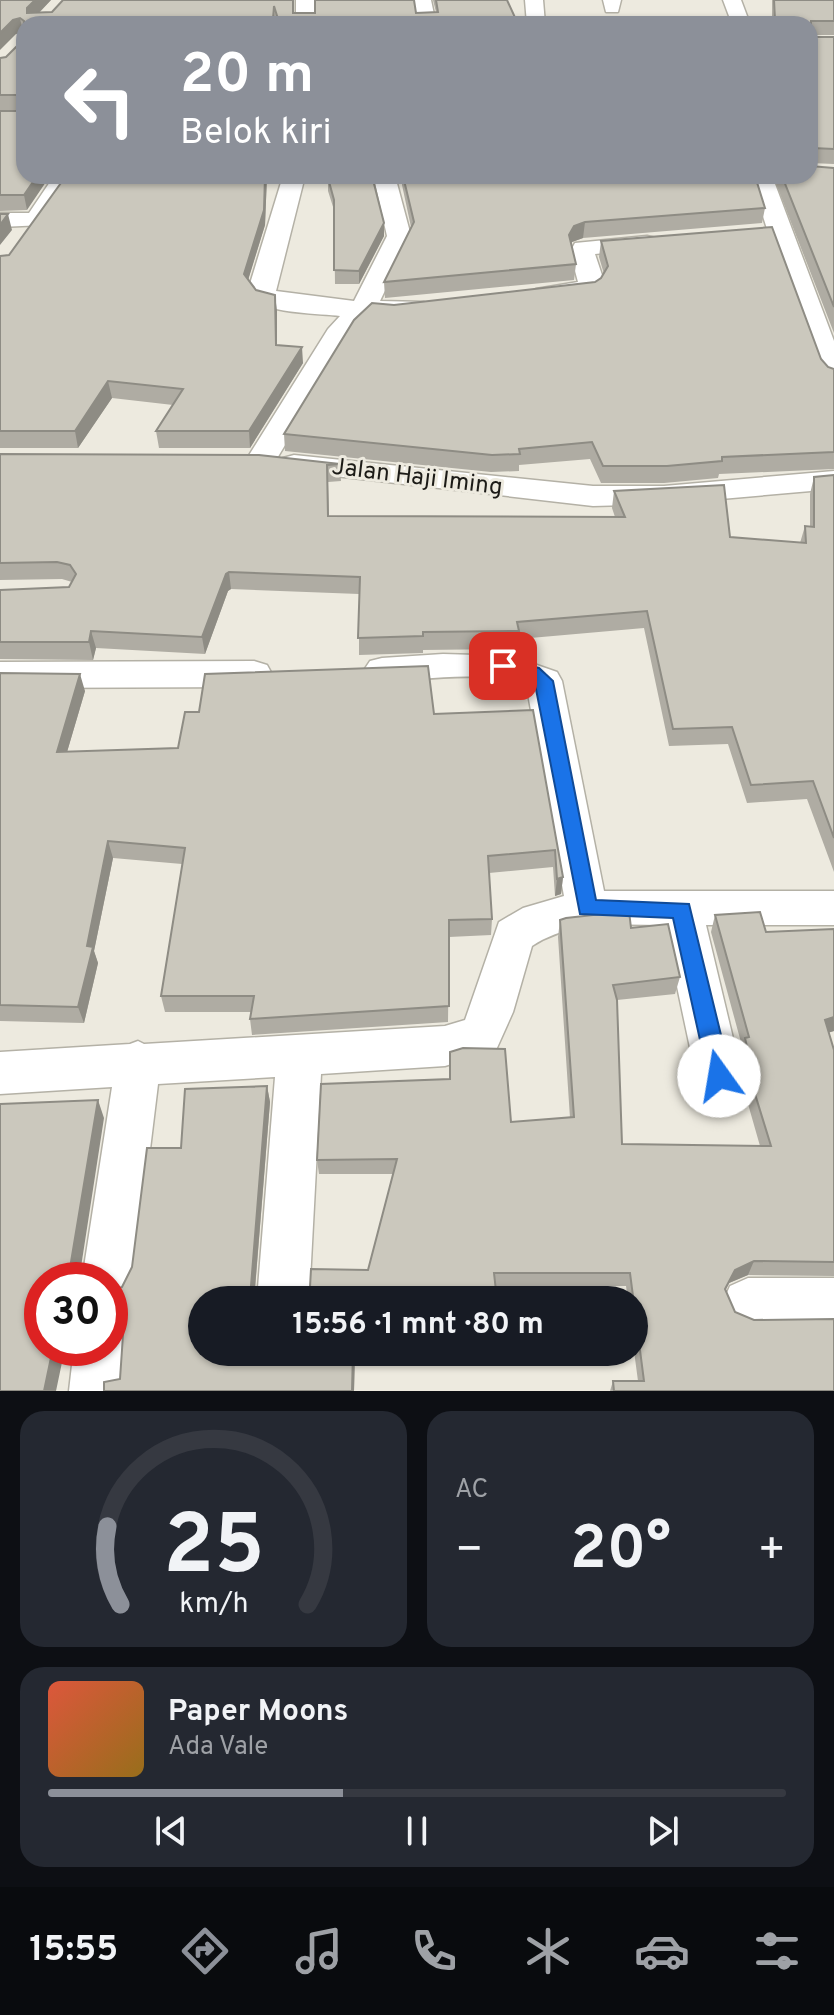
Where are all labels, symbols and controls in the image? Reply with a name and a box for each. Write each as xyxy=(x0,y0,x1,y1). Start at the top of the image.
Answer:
text: 20 m xyxy=(180,42,314,112)
icon: left xyxy=(48,48,152,152)
text: Belok kiri xyxy=(180,111,332,157)
street label: Jalan Haji Iming xyxy=(330,453,504,503)
pin xyxy=(469,632,537,700)
icon: arrive xyxy=(481,644,525,688)
position arrow xyxy=(677,1034,761,1118)
speed limit sign: 30 xyxy=(24,1262,128,1366)
text: 15:56 · 1 mnt · 80 m xyxy=(292,1307,544,1344)
text: AC xyxy=(455,1474,488,1507)
text: 25 xyxy=(163,1498,264,1603)
text: 20° xyxy=(570,1514,671,1590)
text: − xyxy=(455,1524,483,1580)
text: + xyxy=(758,1524,786,1580)
text: km/h xyxy=(179,1587,248,1623)
text: Paper Moons xyxy=(168,1694,348,1731)
text: Ada Vale xyxy=(168,1731,268,1764)
icon: previous xyxy=(149,1809,193,1853)
icon: pause xyxy=(395,1809,439,1853)
icon: next xyxy=(641,1809,685,1853)
icon: directions xyxy=(177,1923,233,1979)
icon: music xyxy=(291,1923,347,1979)
icon: phone xyxy=(406,1923,462,1979)
icon: climate xyxy=(520,1923,576,1979)
icon: car xyxy=(634,1923,690,1979)
icon: filters xyxy=(749,1923,805,1979)
text: 15:55 xyxy=(29,1928,118,1974)

